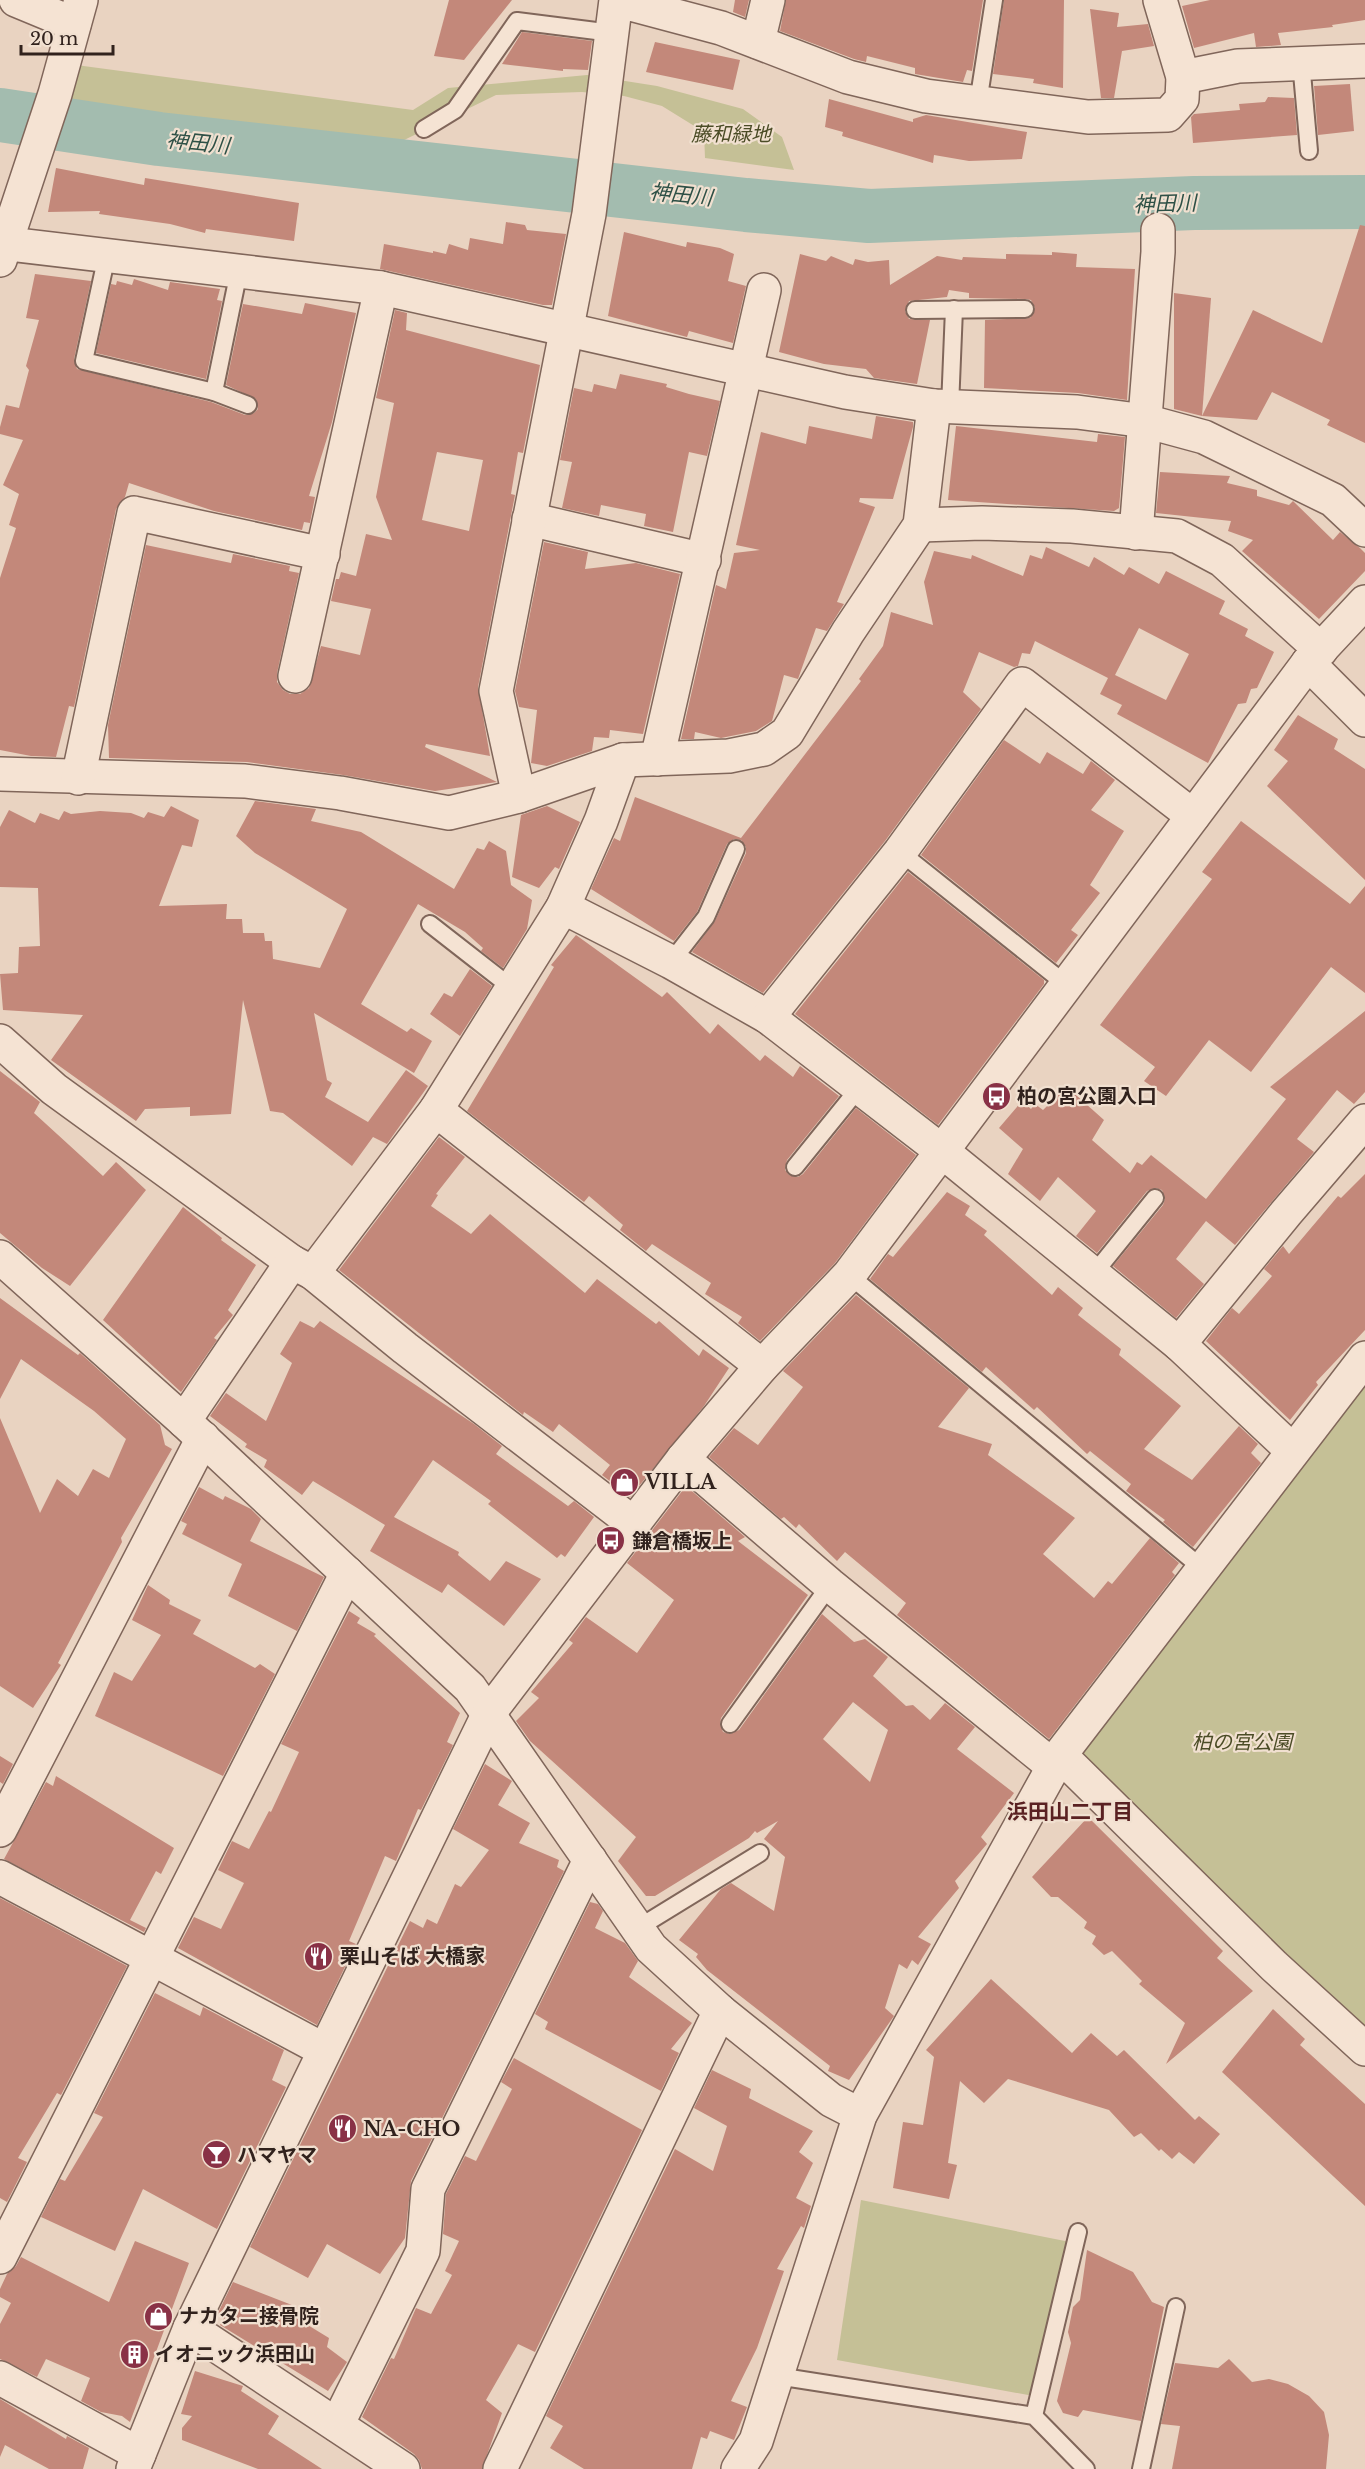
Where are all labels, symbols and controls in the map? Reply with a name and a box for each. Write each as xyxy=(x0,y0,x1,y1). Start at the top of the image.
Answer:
scale bar xyxy=(21,18,112,56)
text: 20 m xyxy=(30,28,78,50)
park label: 藤和緑地 xyxy=(691,122,773,146)
water label: 神田川 xyxy=(165,127,233,159)
water label: 神田川 xyxy=(648,179,716,211)
water label: 神田川 xyxy=(1133,190,1199,218)
bus stop icon: 柏の宮公園入口 xyxy=(980,1080,1012,1112)
place label: 柏の宮公園入口 xyxy=(1017,1084,1157,1108)
shop icon: VILLA xyxy=(608,1466,640,1498)
place label: VILLA xyxy=(644,1470,717,1494)
bus stop icon: 鎌倉橋坂上 xyxy=(595,1525,627,1557)
place label: 鎌倉橋坂上 xyxy=(632,1529,732,1553)
park label: 柏の宮公園 xyxy=(1192,1730,1295,1754)
district label: 浜田山二丁目 xyxy=(1007,1799,1133,1825)
restaurant icon: 栗山そば 大橋家 xyxy=(303,1940,335,1972)
place label: 栗山そば 大橋家 xyxy=(340,1944,485,1968)
restaurant icon: NA-CHO xyxy=(326,2113,358,2145)
place label: NA-CHO xyxy=(363,2117,460,2141)
bar icon: ハマヤマ xyxy=(200,2139,232,2171)
place label: ハマヤマ xyxy=(237,2143,317,2167)
shop icon: ナカタニ接骨院 xyxy=(142,2300,174,2332)
place label: ナカタニ接骨院 xyxy=(179,2304,319,2328)
building icon: イオニック浜田山 xyxy=(118,2338,150,2370)
place label: イオニック浜田山 xyxy=(155,2342,315,2366)

